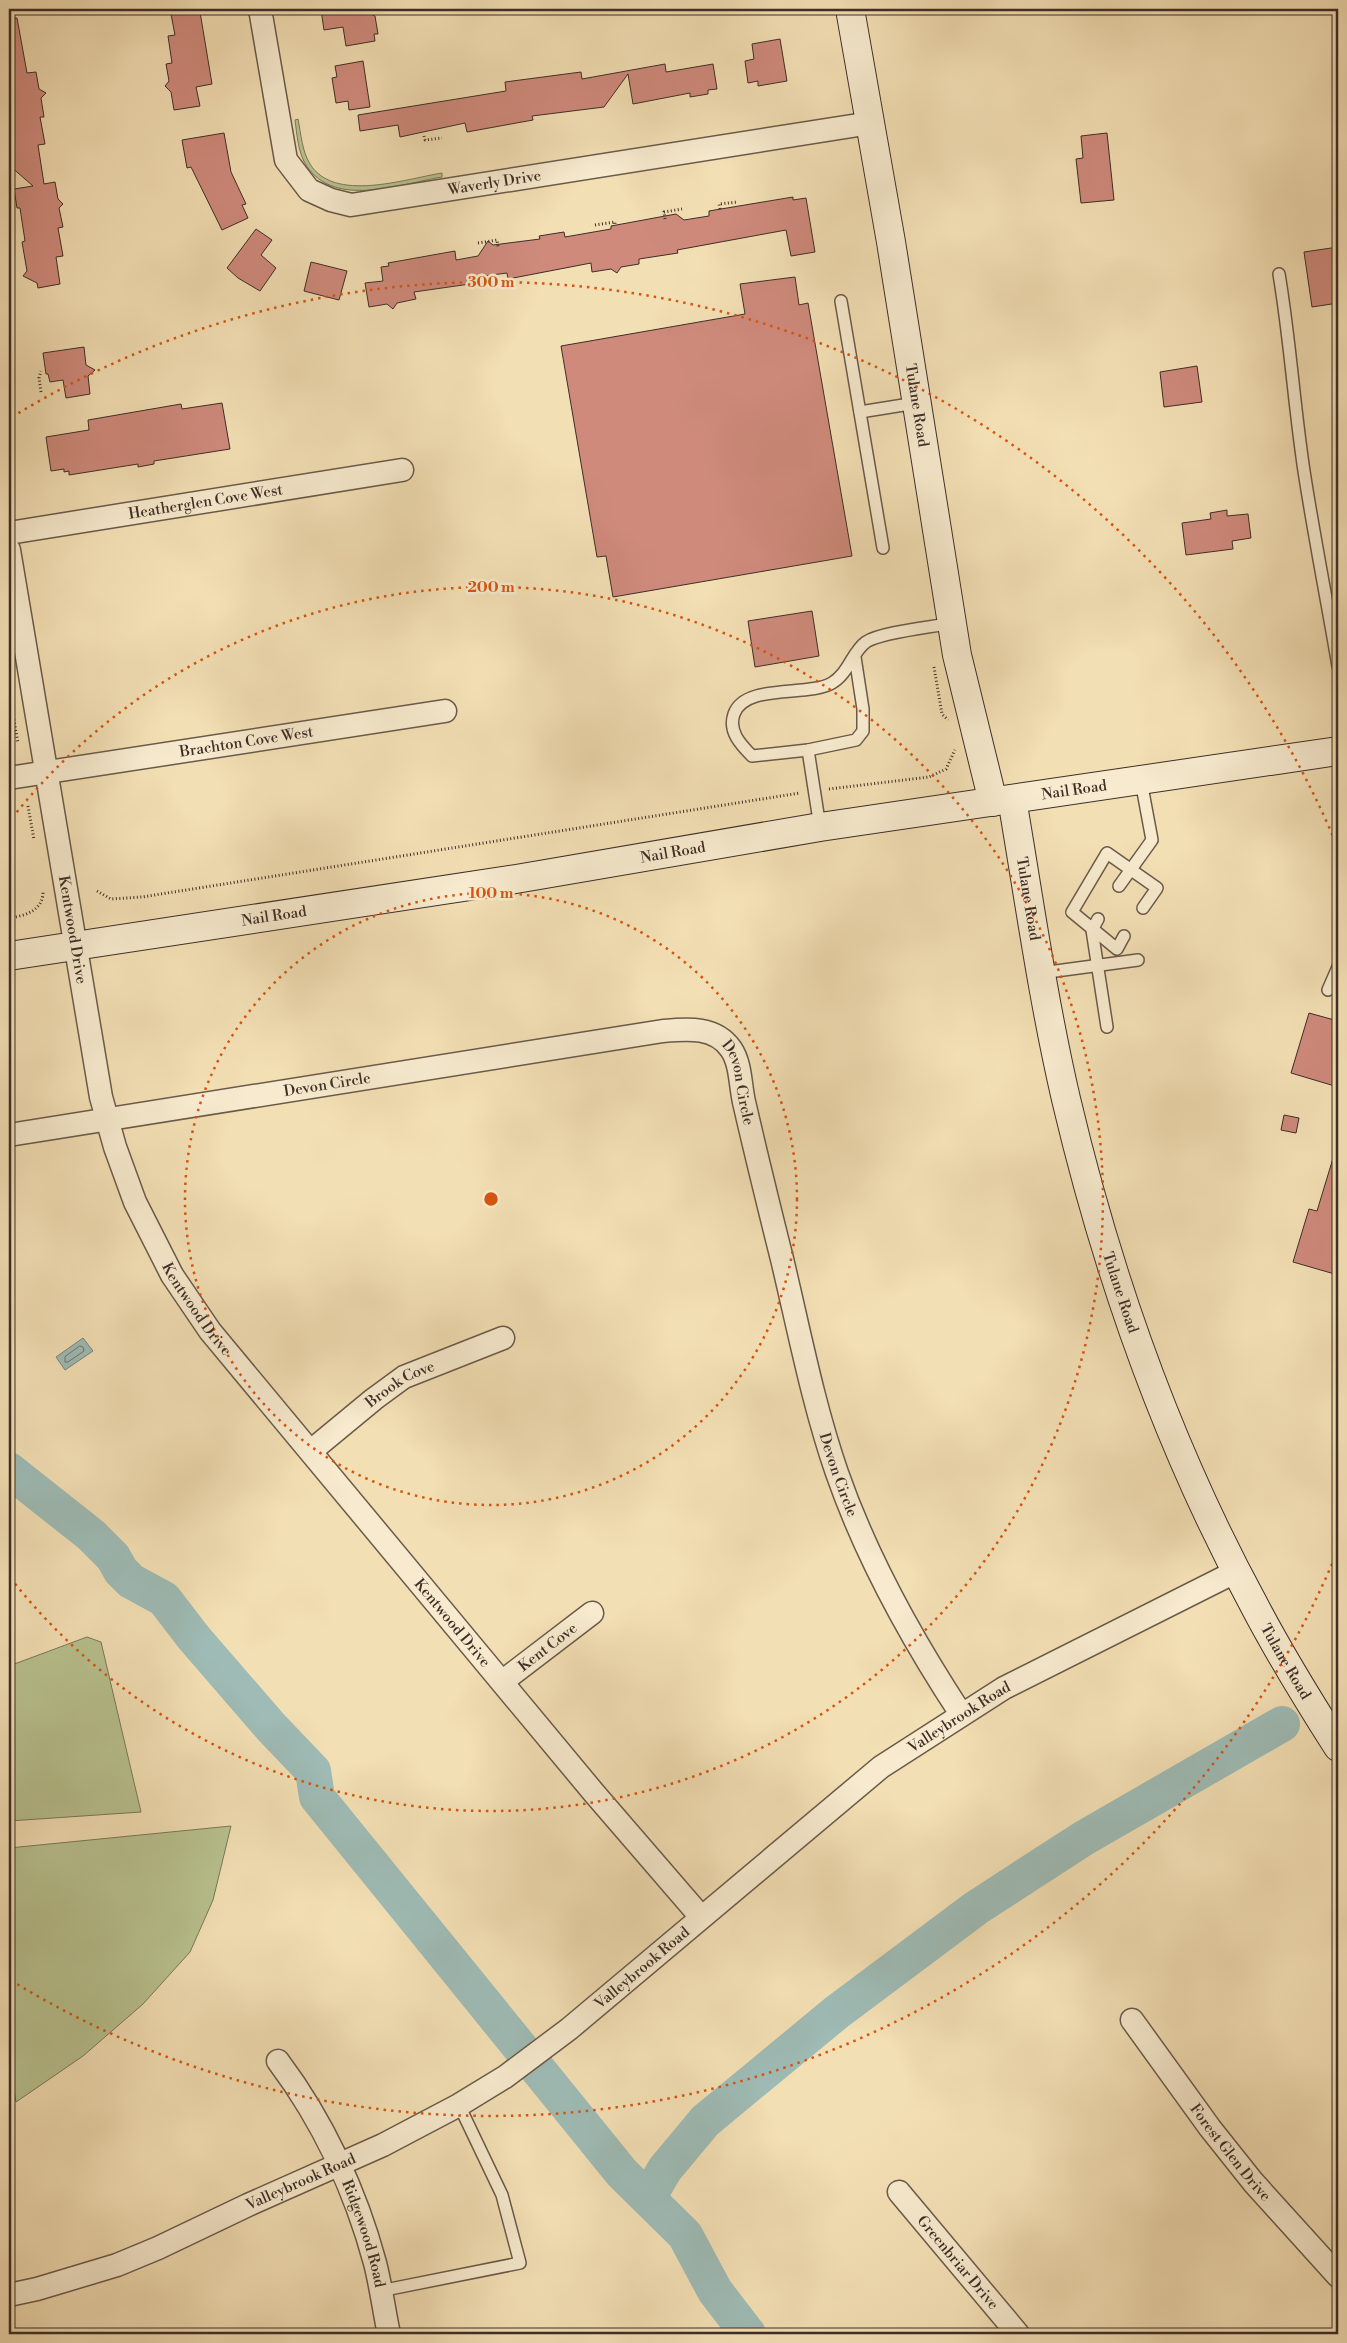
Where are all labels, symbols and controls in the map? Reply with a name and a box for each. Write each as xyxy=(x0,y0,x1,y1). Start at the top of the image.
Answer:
street label: Waverly Drive xyxy=(445,166,542,199)
text: 300 m xyxy=(468,273,515,292)
street label: Tulane Road xyxy=(901,362,933,449)
street label: Heatherglen Cove West xyxy=(127,480,285,523)
text: 200 m xyxy=(467,578,515,597)
street label: Brachton Cove West xyxy=(177,722,315,761)
street label: Nail Road xyxy=(1040,775,1108,804)
street label: Nail Road xyxy=(639,837,707,867)
street label: Tulane Road xyxy=(1012,855,1045,942)
street label: Kentwood Drive xyxy=(54,874,91,985)
text: 100 m xyxy=(469,884,514,903)
street label: Nail Road xyxy=(240,901,308,930)
street label: Devon Circle xyxy=(718,1036,759,1127)
street label: Devon Circle xyxy=(282,1068,372,1101)
centre of rings xyxy=(482,1190,500,1208)
street label: Tulane Road xyxy=(1099,1250,1143,1336)
street label: Kentwood Drive xyxy=(158,1259,236,1359)
street label: Brook Cove xyxy=(361,1356,437,1412)
street label: Devon Circle xyxy=(815,1430,862,1520)
street label: Kentwood Drive xyxy=(410,1575,495,1671)
street label: Kent Cove xyxy=(514,1618,581,1676)
street label: Tulane Road xyxy=(1256,1620,1315,1703)
street label: Valleybrook Road xyxy=(903,1677,1014,1757)
street label: Valleybrook Road xyxy=(590,1922,694,2014)
street label: Forest Glen Drive xyxy=(1186,2100,1275,2205)
street label: Valleybrook Road xyxy=(242,2149,359,2215)
street label: Ridgewood Road xyxy=(338,2177,390,2290)
street label: Greenbriar Drive xyxy=(913,2211,1003,2314)

